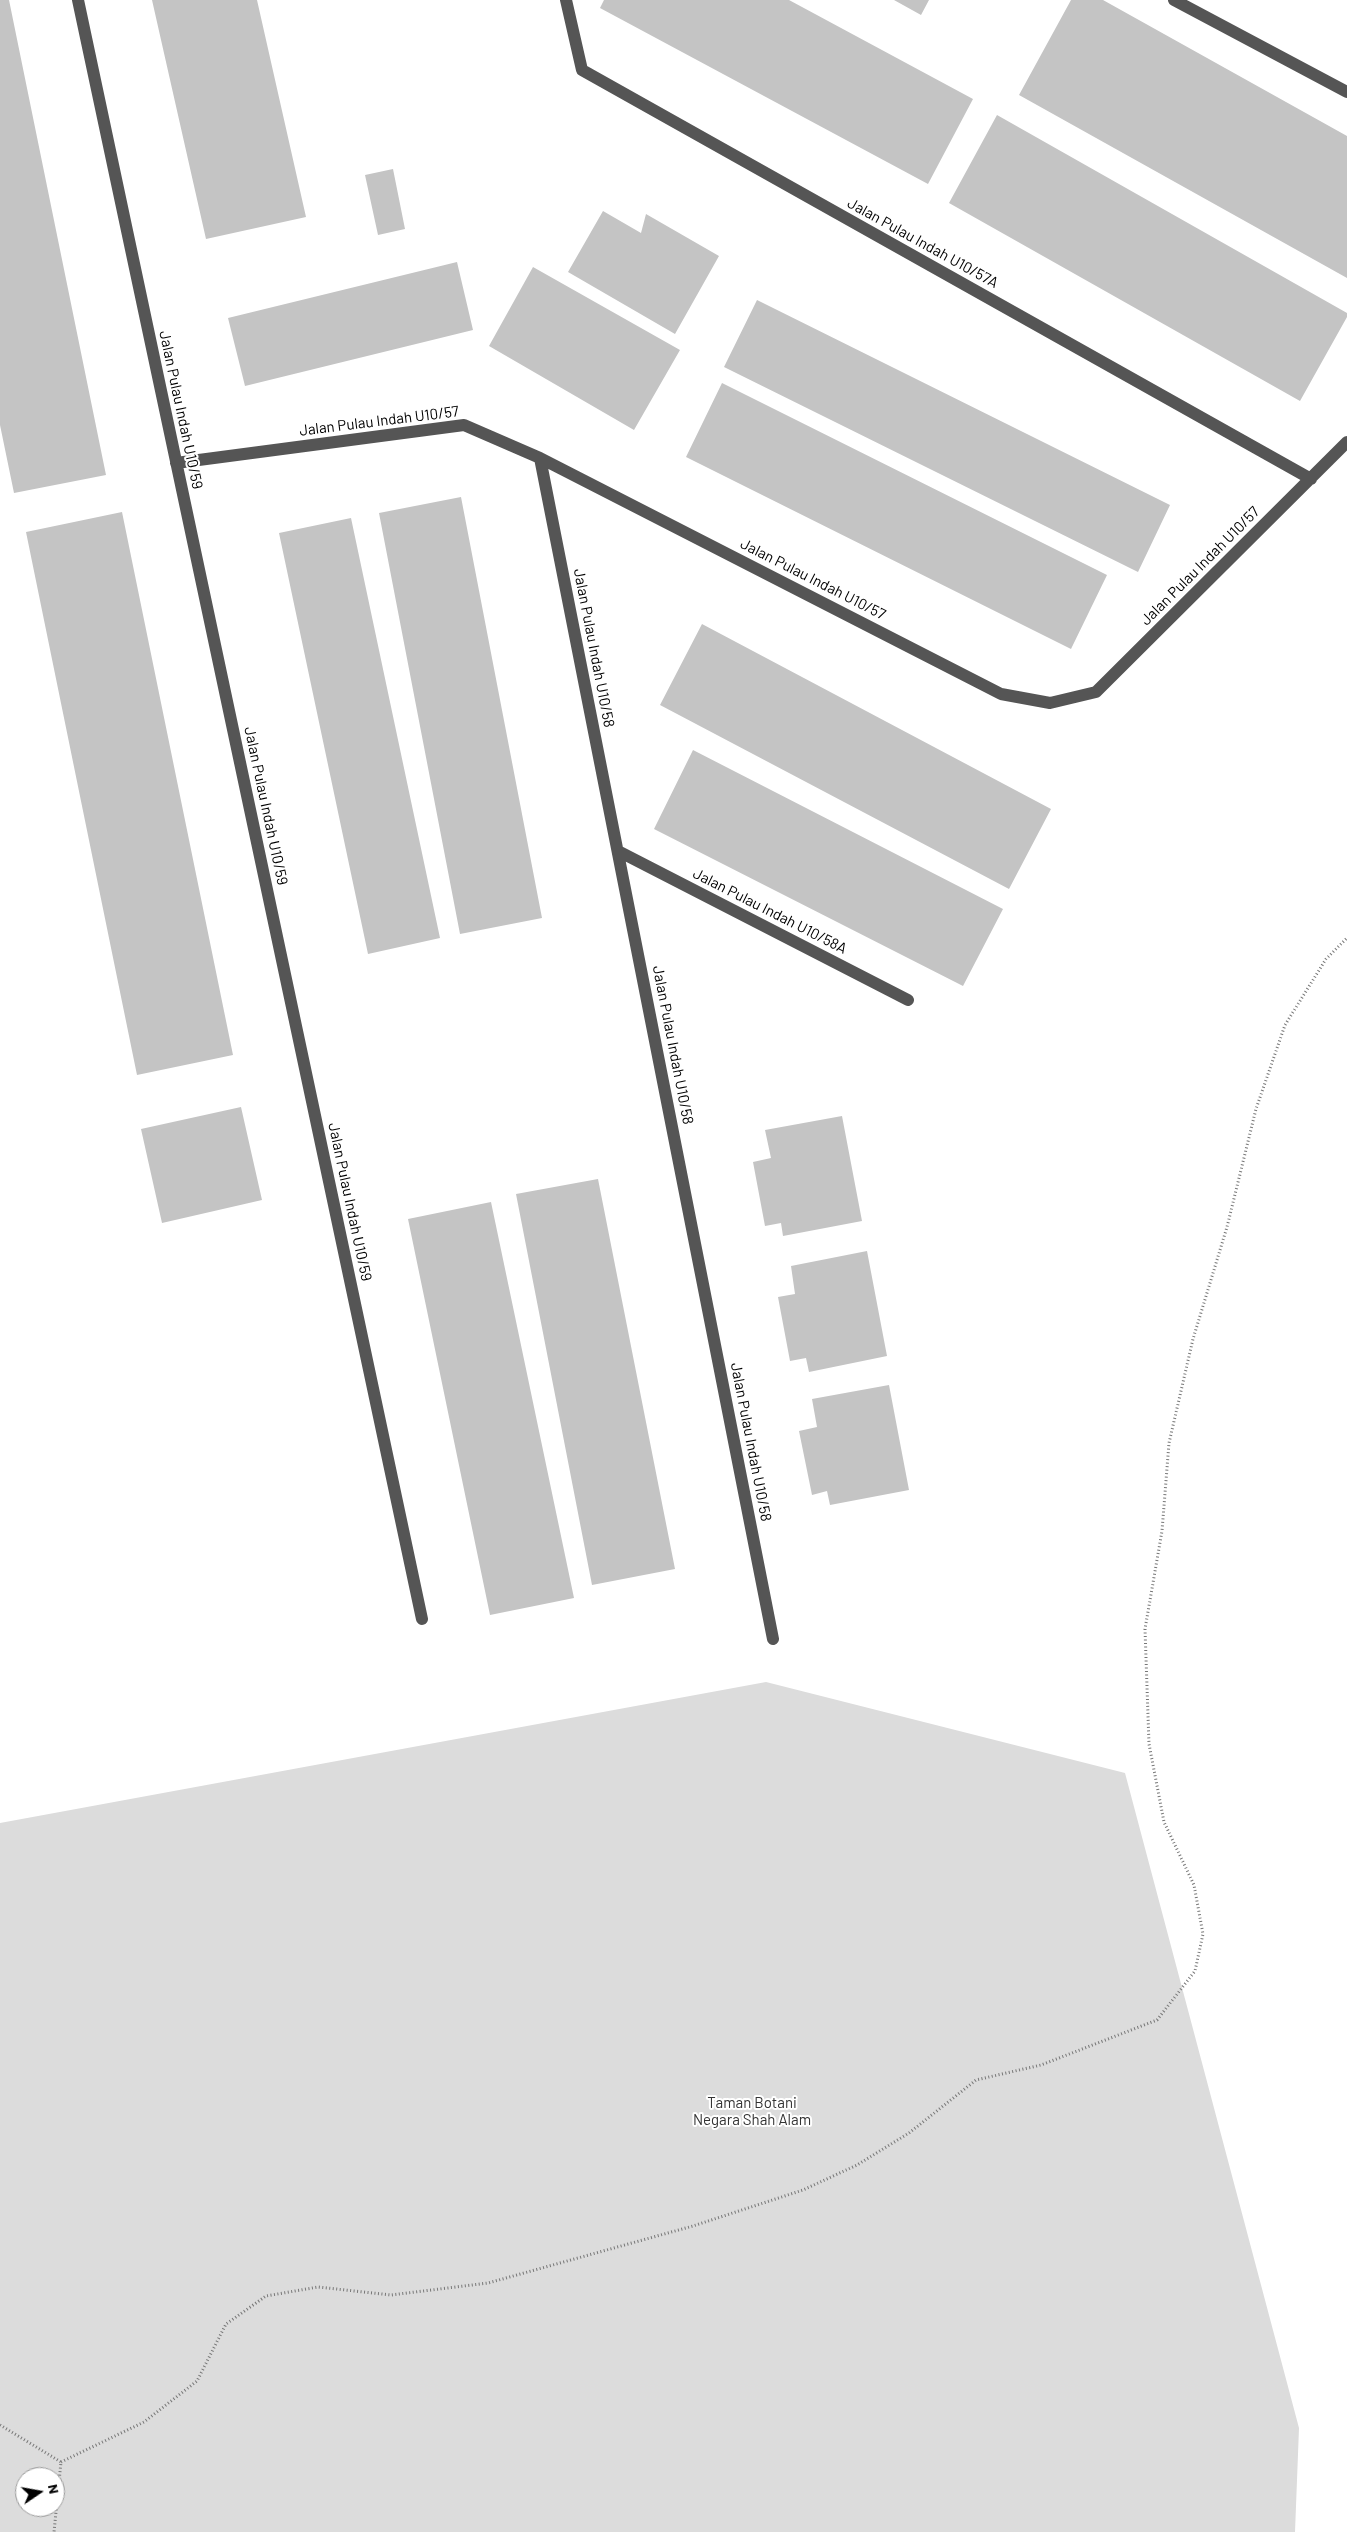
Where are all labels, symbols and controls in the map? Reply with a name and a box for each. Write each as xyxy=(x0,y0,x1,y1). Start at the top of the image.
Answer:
street label: Jalan Pulau Indah U10/57A xyxy=(844,194,1002,292)
street label: Jalan Pulau Indah U10/59 xyxy=(155,329,207,491)
street label: Jalan Pulau Indah U10/57 xyxy=(298,402,460,440)
street label: Jalan Pulau Indah U10/57 xyxy=(1137,503,1263,629)
street label: Jalan Pulau Indah U10/57 xyxy=(737,535,889,623)
street label: Jalan Pulau Indah U10/58 xyxy=(570,567,618,729)
street label: Jalan Pulau Indah U10/59 xyxy=(240,725,292,887)
street label: Jalan Pulau Indah U10/58A xyxy=(690,864,850,958)
street label: Jalan Pulau Indah U10/58 xyxy=(649,964,697,1126)
street label: Jalan Pulau Indah U10/59 xyxy=(324,1121,376,1283)
street label: Jalan Pulau Indah U10/58 xyxy=(727,1361,775,1523)
park label: Taman Botani Negara Shah Alam xyxy=(693,2094,811,2129)
north arrow xyxy=(15,2467,65,2517)
text: N xyxy=(45,2483,63,2495)

